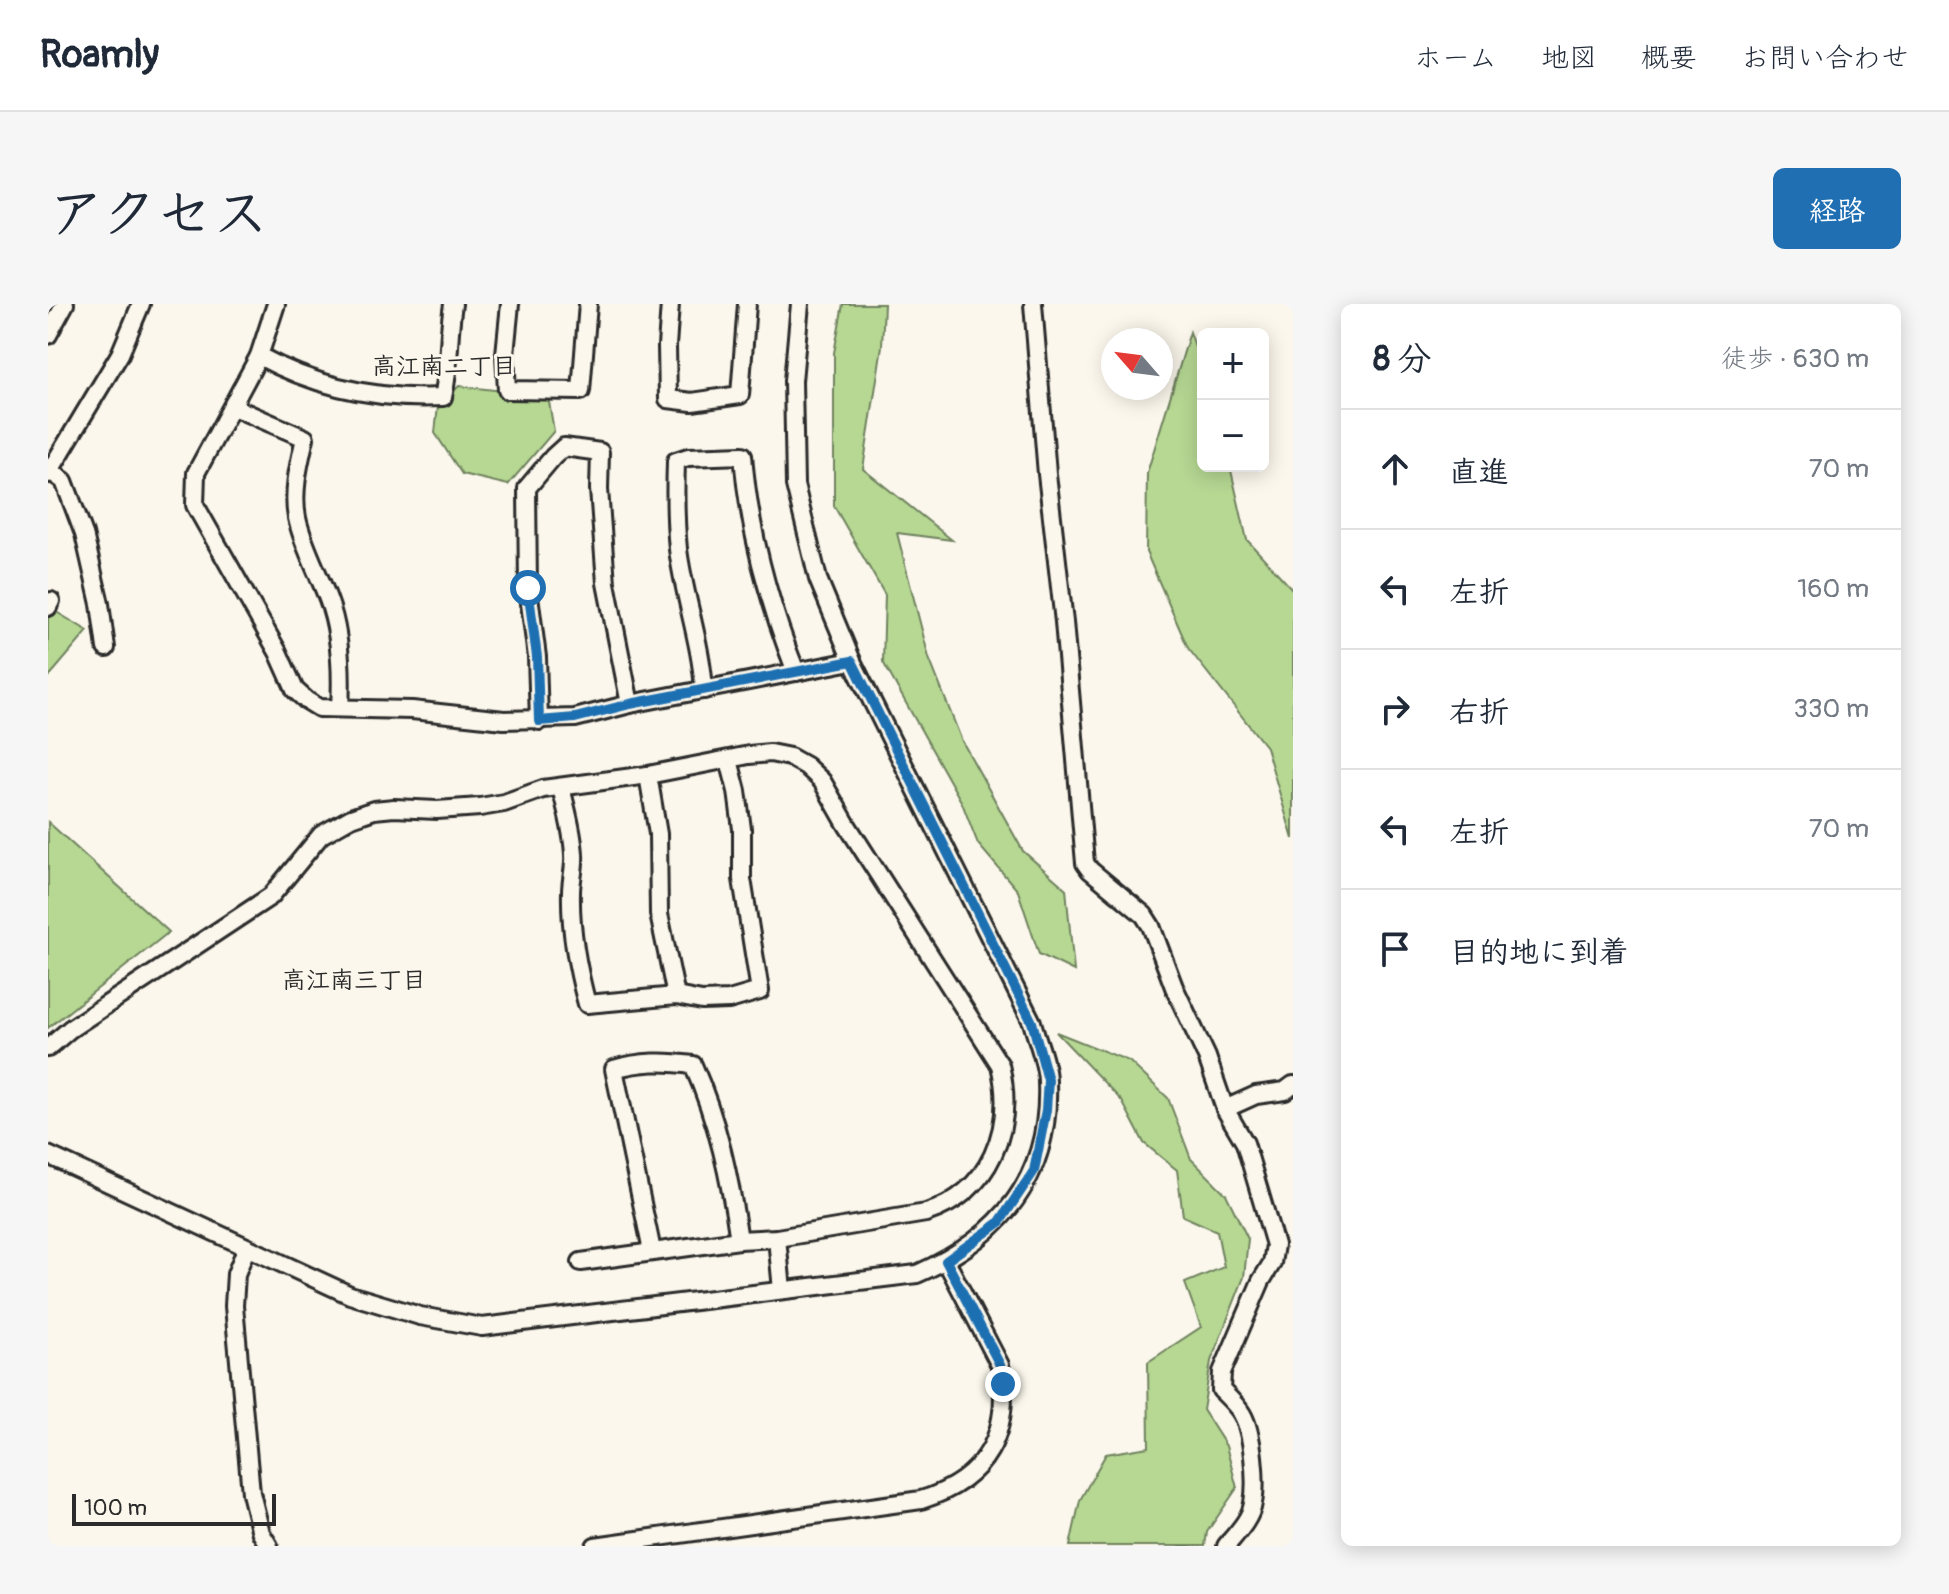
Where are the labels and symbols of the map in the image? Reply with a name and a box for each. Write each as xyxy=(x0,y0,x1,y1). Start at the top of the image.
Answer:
north arrow xyxy=(1101,328,1173,400)
district label: 高江南二丁目 xyxy=(372,352,516,381)
route start xyxy=(510,570,546,606)
district label: 高江南三丁目 xyxy=(282,966,426,995)
route end xyxy=(985,1366,1021,1402)
scale bar xyxy=(72,1490,276,1526)

